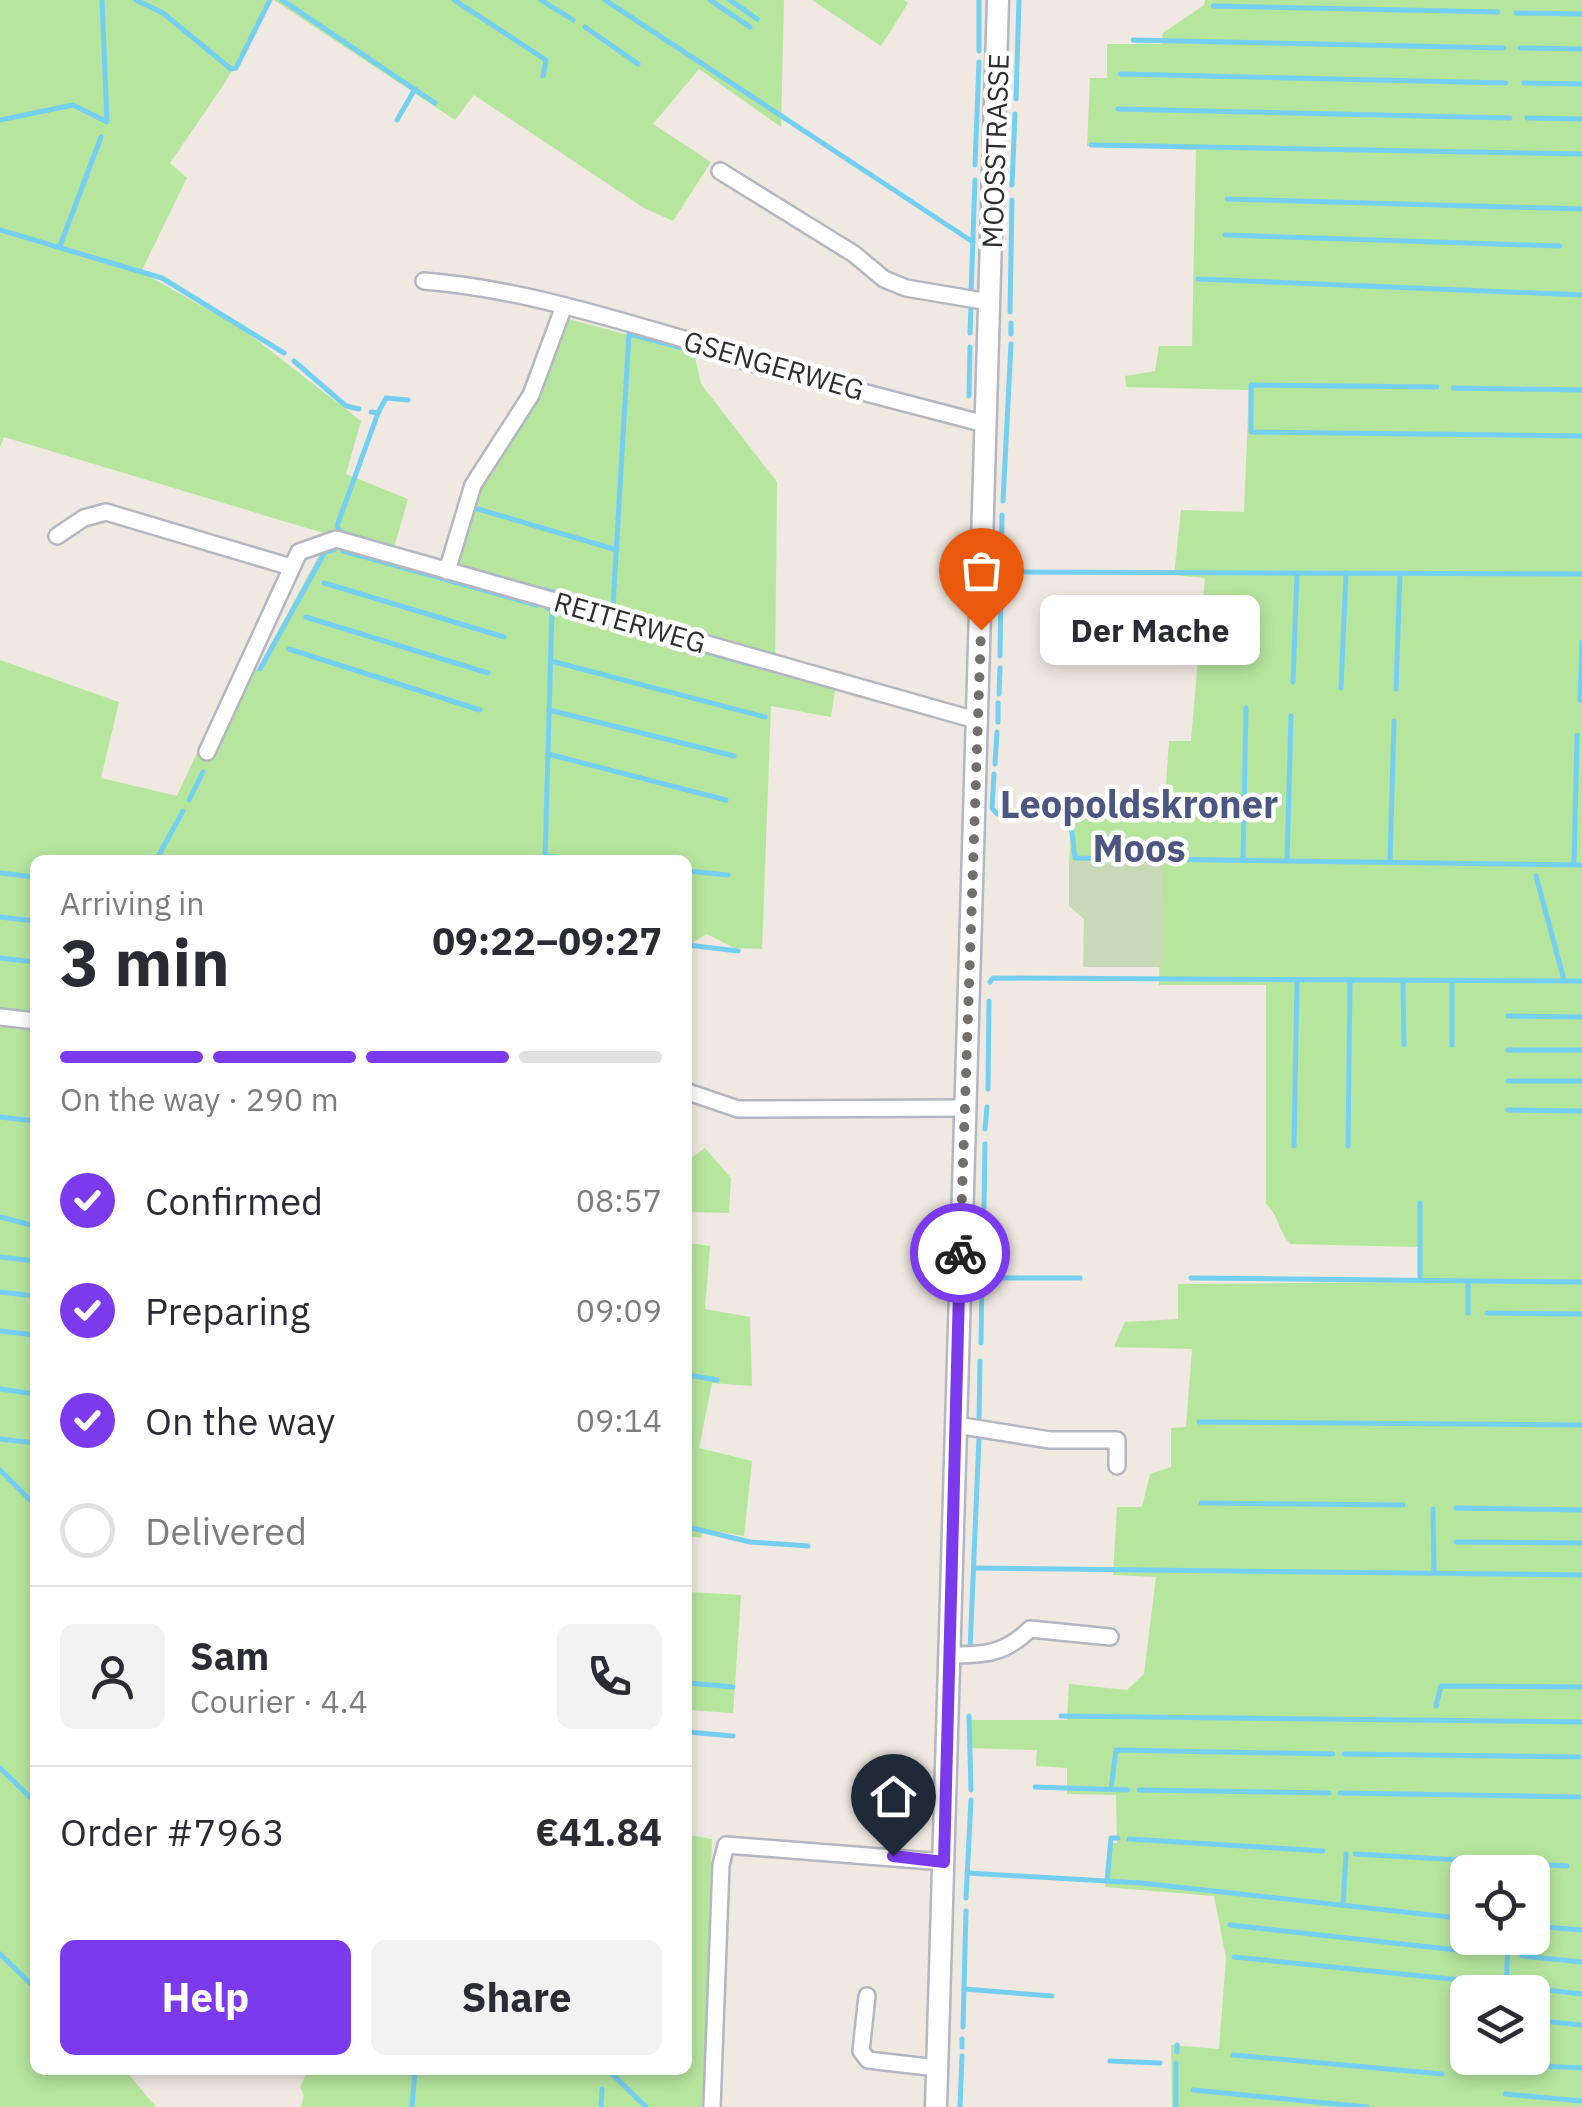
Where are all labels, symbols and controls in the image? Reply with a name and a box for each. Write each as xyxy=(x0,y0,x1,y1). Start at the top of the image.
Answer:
street label: MOOSSTRASSE xyxy=(973,53,1017,249)
street label: GSENGERWEG xyxy=(679,322,869,408)
pin xyxy=(939,528,1024,631)
icon: bag xyxy=(954,543,1009,598)
street label: REITERWEG xyxy=(550,583,710,661)
callout: Der Mache xyxy=(1041,595,1261,665)
text: Der Mache xyxy=(1071,609,1229,651)
district label: Leopoldskroner Moos xyxy=(1000,779,1278,872)
text: Arriving in xyxy=(60,882,205,924)
text: 09:22–09:27 xyxy=(432,916,662,965)
text: 3 min xyxy=(60,919,230,1004)
text: On the way · 290 m xyxy=(60,1078,339,1120)
icon: check xyxy=(60,1173,115,1228)
text: Confirmed xyxy=(145,1176,323,1225)
text: 08:57 xyxy=(576,1179,662,1221)
courier xyxy=(910,1203,1010,1303)
icon: bike xyxy=(933,1226,988,1281)
icon: check xyxy=(60,1283,115,1338)
text: Preparing xyxy=(145,1286,310,1335)
text: 09:09 xyxy=(576,1289,662,1331)
icon: check xyxy=(60,1393,115,1448)
text: On the way xyxy=(145,1396,335,1445)
text: 09:14 xyxy=(576,1399,662,1441)
text: Delivered xyxy=(145,1506,307,1555)
button: person xyxy=(60,1624,165,1729)
button: phone xyxy=(557,1624,662,1729)
text: Sam xyxy=(190,1631,269,1680)
text: Courier · 4.4 xyxy=(190,1680,368,1722)
pin xyxy=(851,1754,936,1857)
icon: home xyxy=(866,1769,921,1824)
text: Order #7963 xyxy=(60,1807,285,1856)
text: €41.84 xyxy=(535,1807,662,1856)
map controls xyxy=(1450,1855,1550,2075)
button: locate xyxy=(1450,1855,1550,1955)
button: Help xyxy=(60,1940,351,2055)
button: Share xyxy=(371,1940,662,2055)
button: layers xyxy=(1450,1975,1550,2075)

